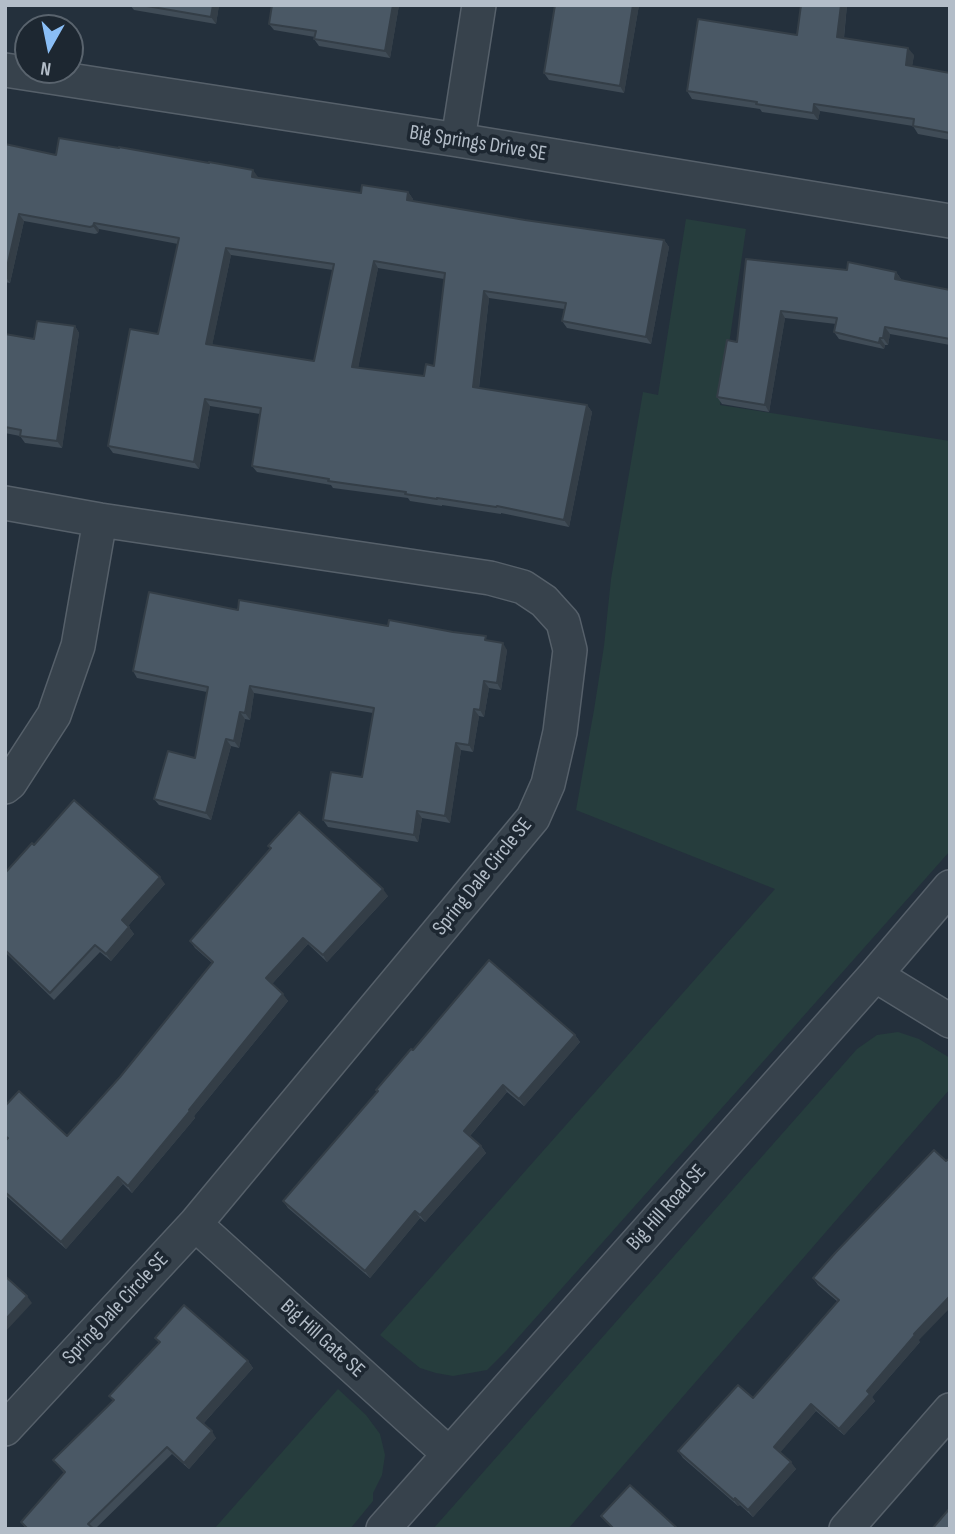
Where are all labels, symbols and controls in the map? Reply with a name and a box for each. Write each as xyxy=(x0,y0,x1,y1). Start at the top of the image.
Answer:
north arrow xyxy=(14,14,84,84)
text: N xyxy=(39,56,53,80)
street label: Big Springs Drive SE xyxy=(408,121,548,167)
street label: Spring Dale Circle SE xyxy=(428,813,538,941)
street label: Big Hill Road SE xyxy=(622,1160,712,1256)
street label: Spring Dale Circle SE xyxy=(58,1248,174,1370)
street label: Big Hill Gate SE xyxy=(275,1295,369,1383)

